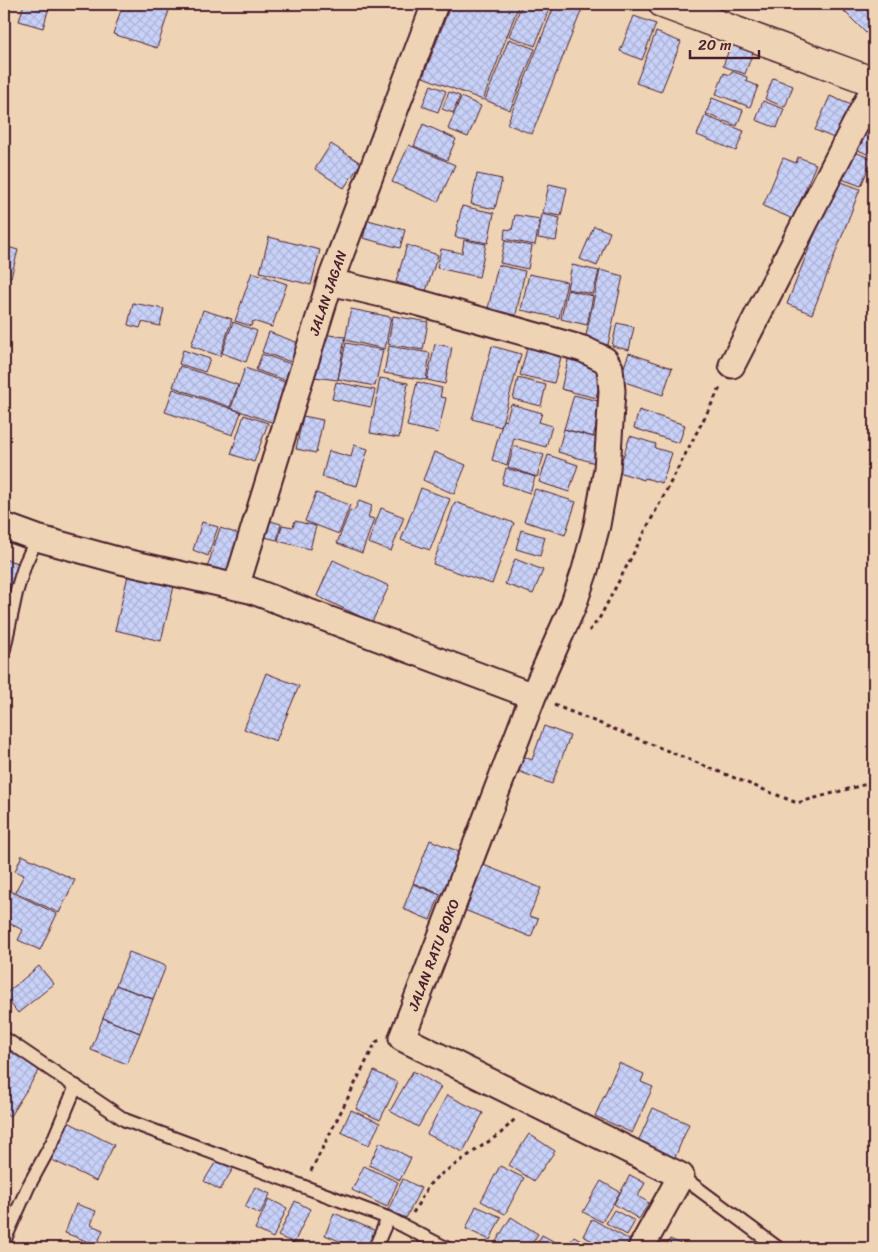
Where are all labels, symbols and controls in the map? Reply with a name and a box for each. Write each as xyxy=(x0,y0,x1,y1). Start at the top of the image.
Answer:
scale bar xyxy=(690,28,759,60)
text: 20 m xyxy=(698,32,732,58)
street label: JALAN JAGAN xyxy=(301,247,354,340)
street label: JALAN RATU BOKO xyxy=(401,895,467,1016)

